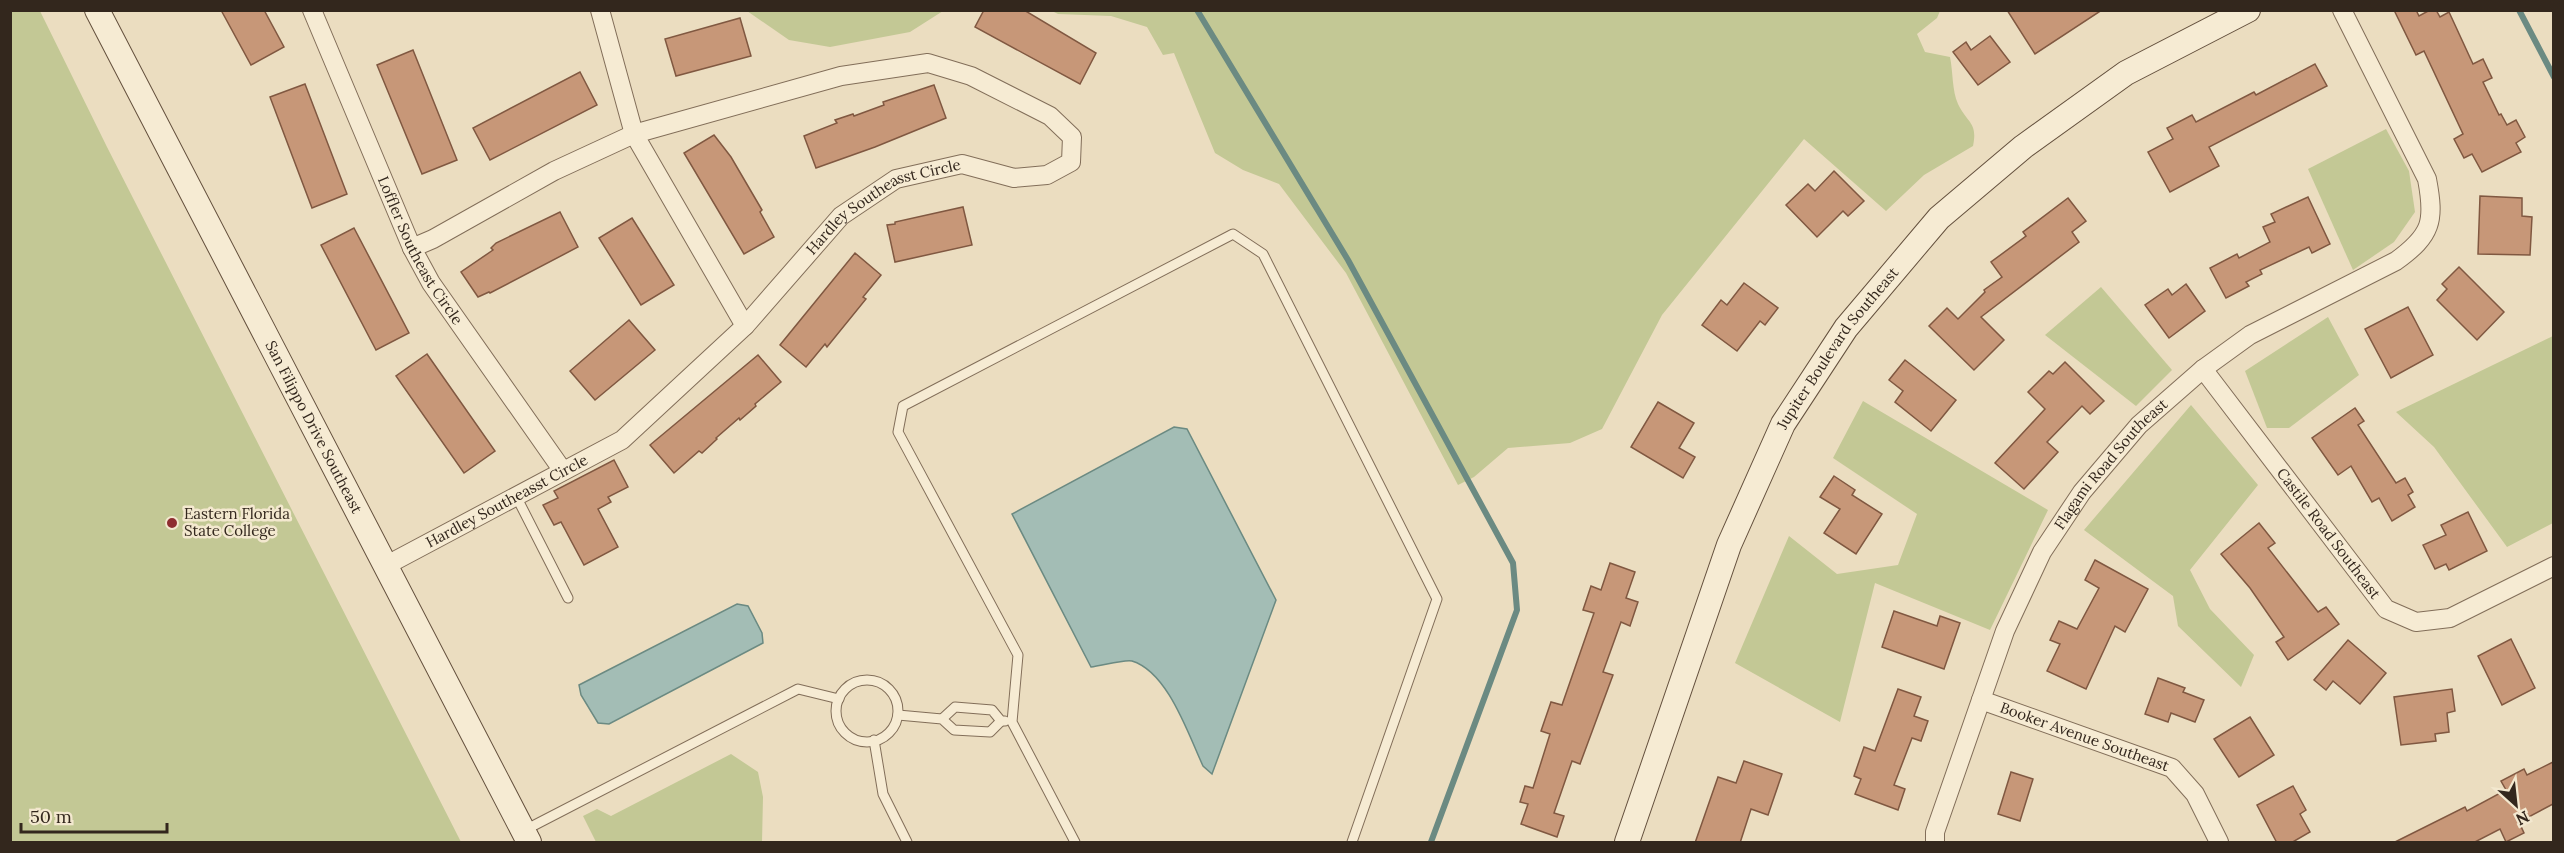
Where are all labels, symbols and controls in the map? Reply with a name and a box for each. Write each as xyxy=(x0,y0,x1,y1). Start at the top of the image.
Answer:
street label: Hardley Southeasst Circle xyxy=(802,155,962,258)
street label: Loffler Southeast Circle xyxy=(374,173,467,328)
street label: Jupiter Boulevard Southeast xyxy=(1772,263,1902,433)
street label: San Filippo Drive Southeast xyxy=(261,337,367,517)
street label: Flagami Road Southeast xyxy=(2050,394,2171,533)
street label: Hardley Southeasst Circle xyxy=(422,450,591,552)
street label: Castile Road Southeast xyxy=(2273,464,2385,603)
place label: Eastern Florida State College xyxy=(184,504,290,540)
marker: Eastern Florida State College xyxy=(165,516,179,530)
street label: Booker Avenue Southeast xyxy=(1998,698,2172,775)
north arrow xyxy=(2486,775,2546,835)
scale bar xyxy=(21,796,166,834)
text: 50 m xyxy=(30,805,72,828)
text: N xyxy=(2513,807,2533,830)

